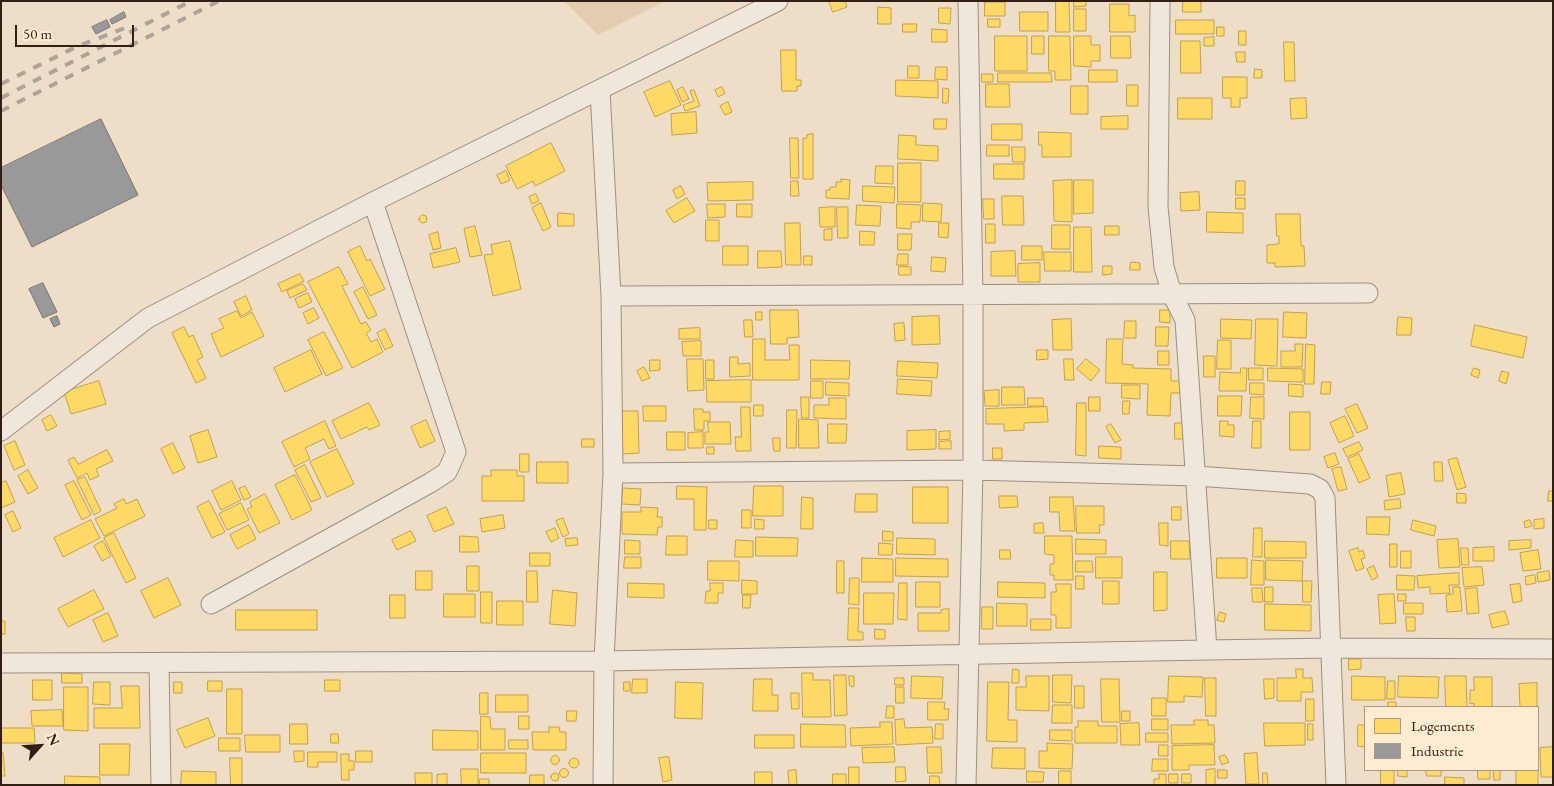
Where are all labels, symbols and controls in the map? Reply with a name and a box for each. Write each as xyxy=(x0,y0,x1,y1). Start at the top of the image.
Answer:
scale bar xyxy=(18,15,136,47)
text: 50 m xyxy=(23,24,52,43)
legend xyxy=(1364,706,1539,771)
text: Logements xyxy=(1411,716,1475,735)
north arrow xyxy=(15,721,65,771)
text: N xyxy=(43,730,64,748)
text: Industrie xyxy=(1411,741,1464,760)

